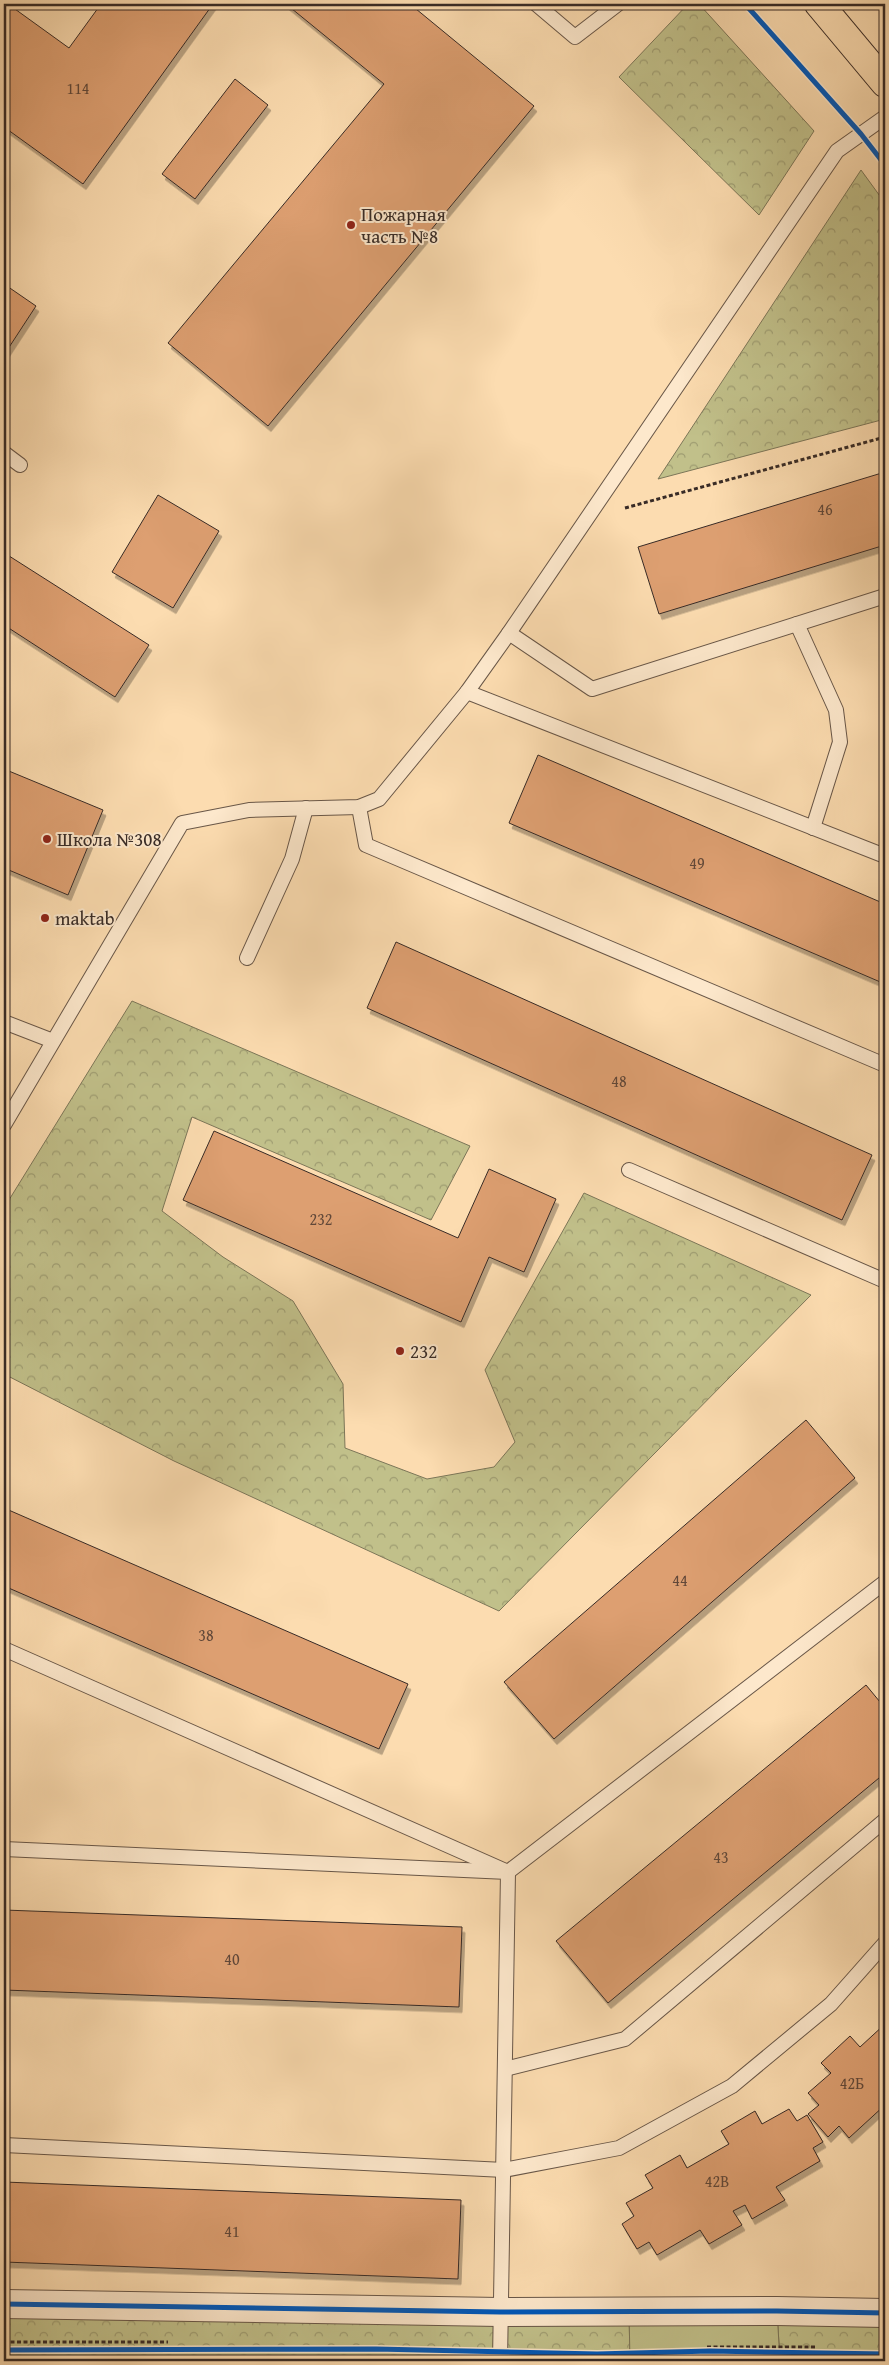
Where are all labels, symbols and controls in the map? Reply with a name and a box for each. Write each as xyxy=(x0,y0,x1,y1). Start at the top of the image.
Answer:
house number: 114 xyxy=(66,76,90,100)
place label: Пожарная часть №8 xyxy=(361,200,446,250)
marker: Пожарная часть №8 xyxy=(345,219,357,231)
house number: 46 xyxy=(817,497,833,521)
place label: Школа №308 xyxy=(57,825,162,853)
marker: Школа №308 xyxy=(41,833,53,845)
house number: 49 xyxy=(689,851,705,875)
place label: maktab xyxy=(55,904,115,932)
marker: maktab xyxy=(39,912,51,924)
house number: 48 xyxy=(611,1069,627,1093)
house number: 232 xyxy=(309,1207,333,1231)
place label: 232 xyxy=(410,1337,437,1365)
marker: 232 xyxy=(394,1345,406,1357)
house number: 44 xyxy=(672,1568,688,1592)
house number: 38 xyxy=(198,1623,214,1647)
house number: 43 xyxy=(713,1845,729,1869)
house number: 40 xyxy=(224,1947,240,1971)
house number: 42Б xyxy=(840,2071,864,2095)
house number: 42В xyxy=(705,2169,729,2193)
house number: 41 xyxy=(224,2219,240,2243)

